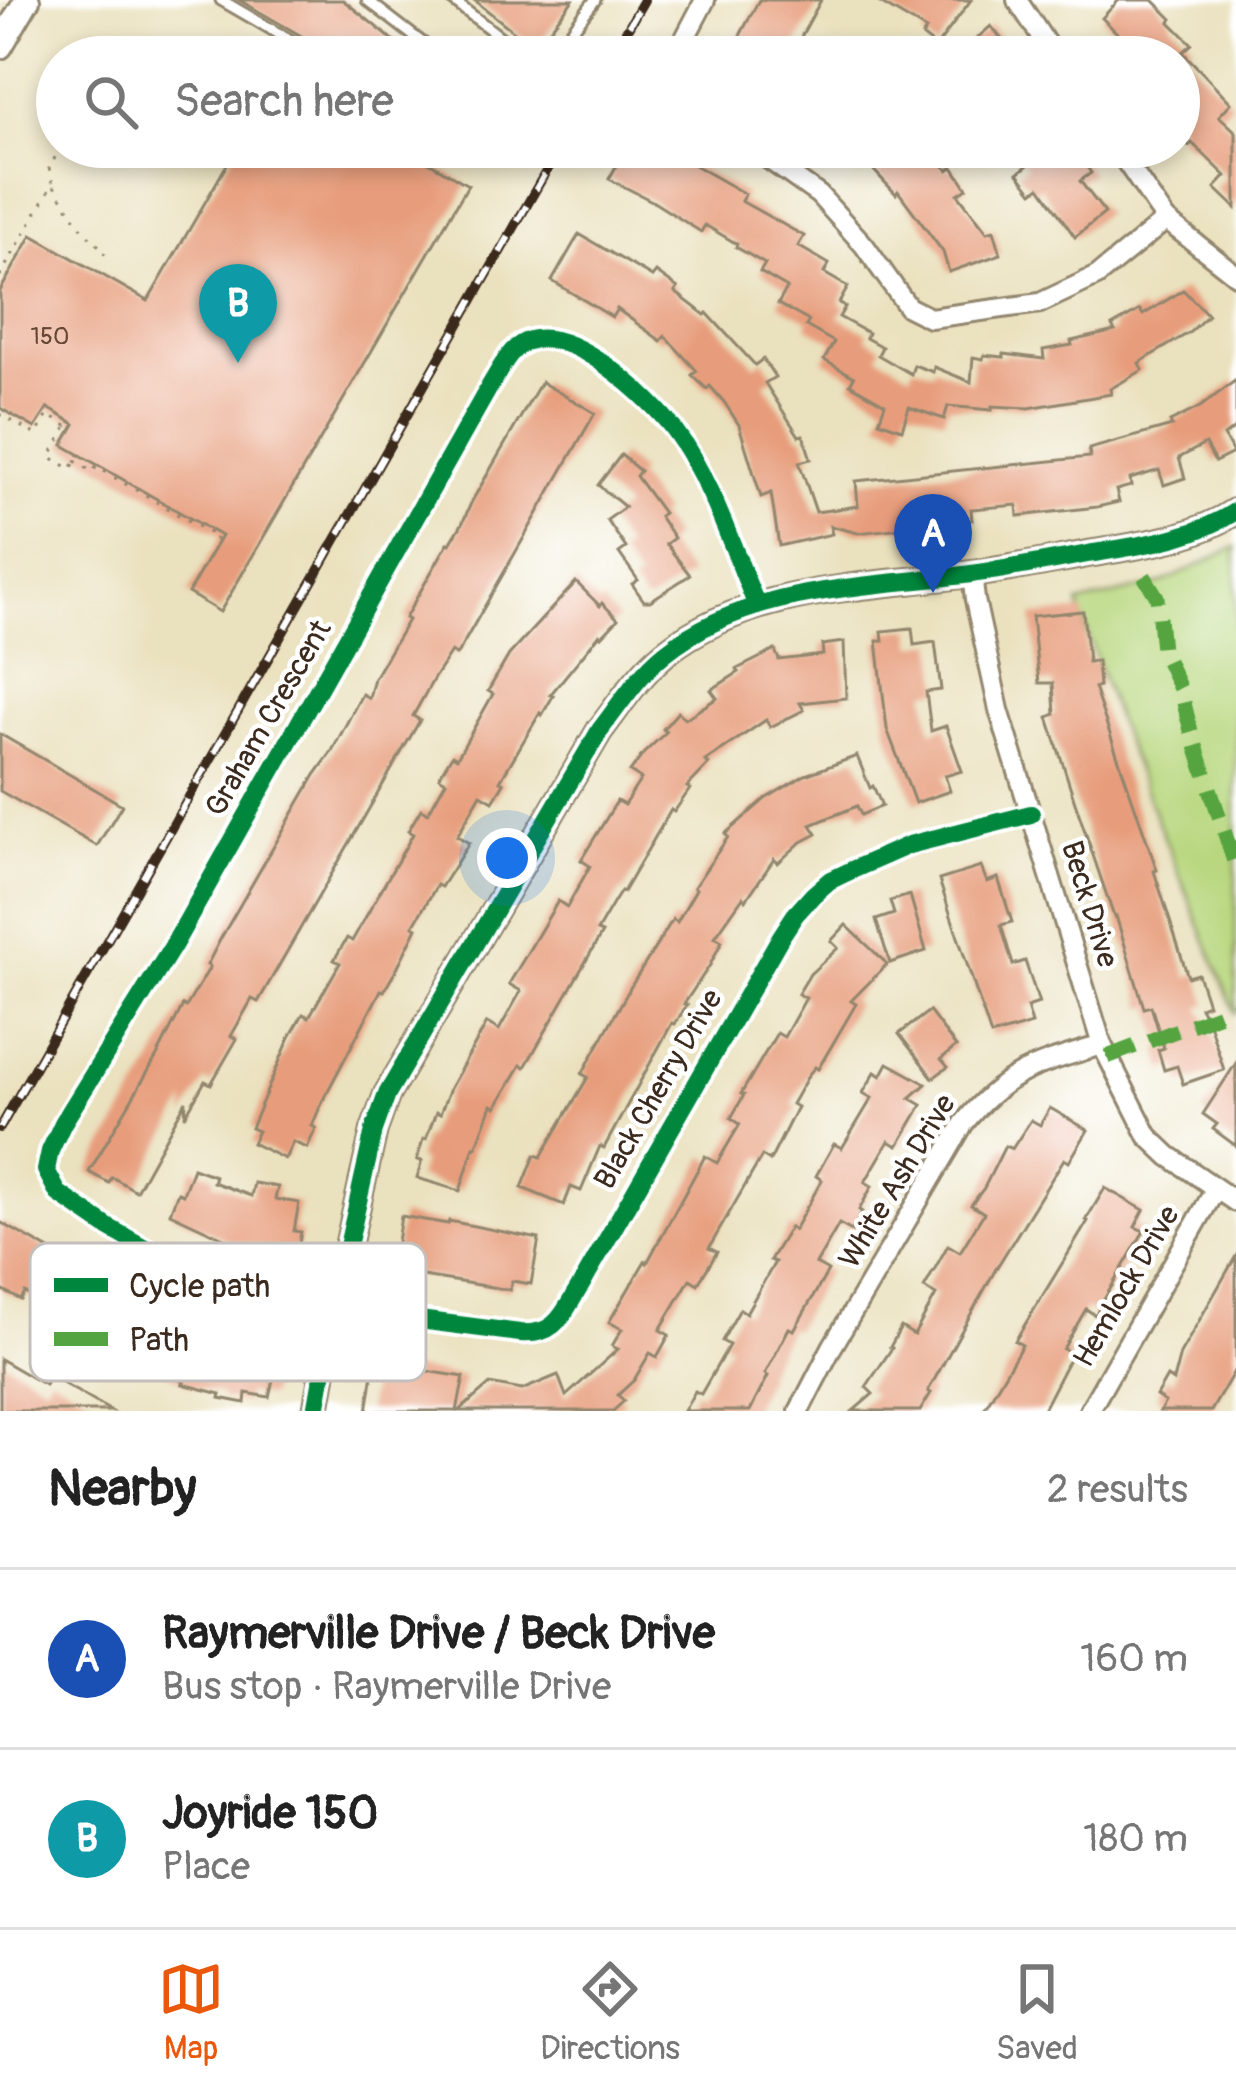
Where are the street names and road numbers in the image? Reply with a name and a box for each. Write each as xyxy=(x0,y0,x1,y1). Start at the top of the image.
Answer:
street label: Graham Crescent xyxy=(197,613,340,823)
street label: Beck Drive xyxy=(1053,837,1126,972)
street label: Black Cherry Drive xyxy=(586,983,731,1196)
street label: White Ash Drive xyxy=(831,1087,964,1275)
street label: Hemlock Drive xyxy=(1065,1199,1188,1374)

